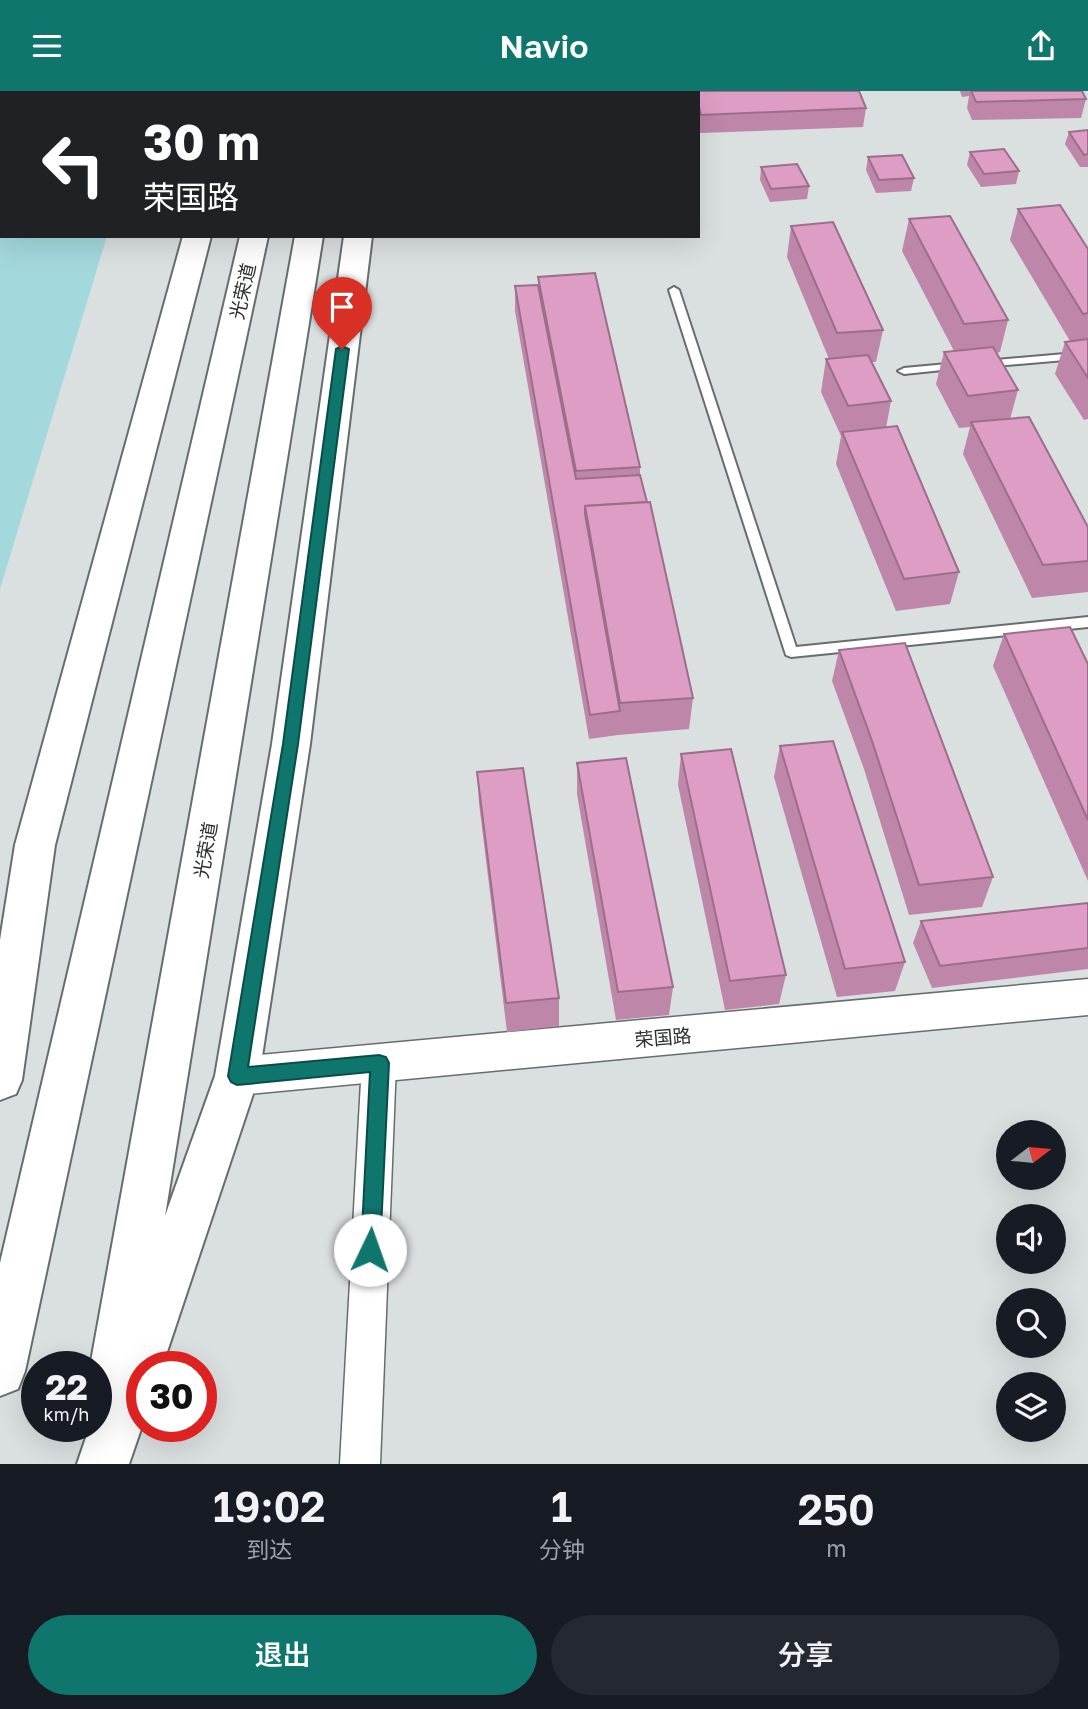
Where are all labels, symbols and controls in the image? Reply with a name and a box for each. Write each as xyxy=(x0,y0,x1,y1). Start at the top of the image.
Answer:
icon: menu xyxy=(28,27,66,65)
text: Navio xyxy=(500,27,588,65)
icon: share xyxy=(1022,27,1060,65)
text: 30 m xyxy=(143,112,260,171)
icon: left xyxy=(28,119,119,210)
text: 荣国路 xyxy=(143,178,239,216)
street label: 光荣道 xyxy=(224,261,260,321)
pin xyxy=(312,277,372,349)
icon: arrive xyxy=(323,288,361,326)
street label: 光荣道 xyxy=(189,820,221,880)
street label: 荣国路 xyxy=(634,1023,692,1051)
north arrow xyxy=(996,1120,1066,1190)
map controls xyxy=(996,1120,1066,1442)
button: sound xyxy=(996,1204,1066,1274)
position arrow xyxy=(333,1213,407,1287)
button: search xyxy=(996,1288,1066,1358)
speed limit sign: 30 xyxy=(126,1351,217,1442)
text: 22 xyxy=(45,1366,88,1408)
button: layers xyxy=(996,1372,1066,1442)
text: km/h xyxy=(44,1403,89,1425)
text: 19:02 xyxy=(213,1481,326,1531)
text: 1 xyxy=(551,1481,572,1531)
text: 250 xyxy=(798,1484,875,1534)
text: m xyxy=(826,1534,846,1562)
text: 到达 xyxy=(246,1535,292,1563)
text: 分钟 xyxy=(539,1535,585,1563)
button: 退出 xyxy=(28,1615,537,1695)
button: 分享 xyxy=(551,1615,1060,1695)

